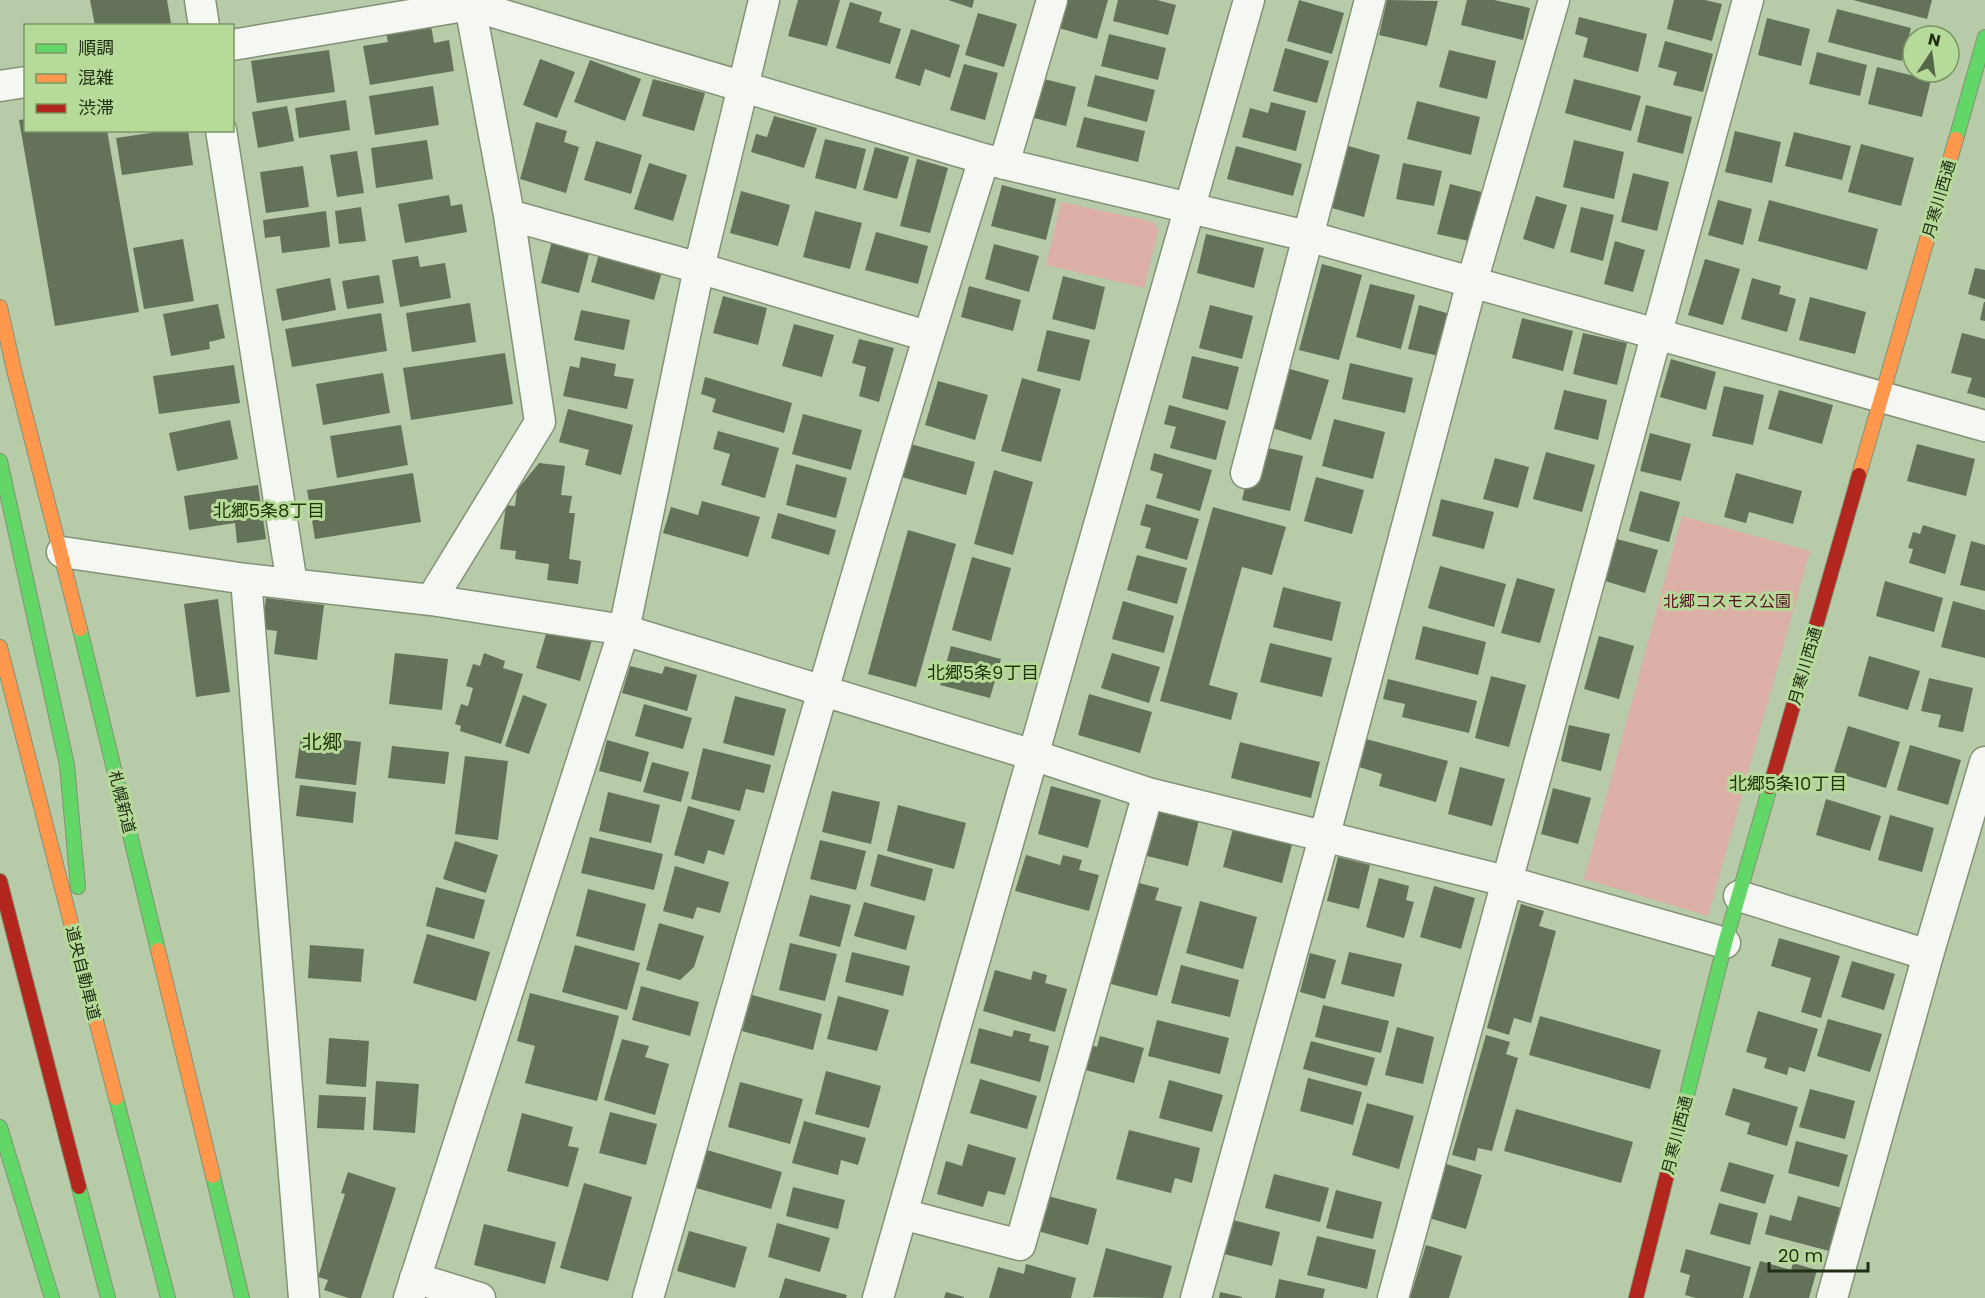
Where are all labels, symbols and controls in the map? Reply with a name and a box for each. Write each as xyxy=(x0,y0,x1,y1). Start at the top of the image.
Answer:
legend xyxy=(24,24,234,132)
north arrow xyxy=(1901,24,1961,84)
text: N xyxy=(1926,27,1943,52)
text: 順調 xyxy=(78,35,114,60)
text: 混雑 xyxy=(78,65,114,90)
text: 渋滞 xyxy=(78,95,114,120)
street label: 月寒川西通 xyxy=(1917,157,1961,241)
district label: 北郷5条8丁目 xyxy=(213,498,325,523)
park label: 北郷コスモス公園 xyxy=(1663,590,1791,613)
street label: 月寒川西通 xyxy=(1783,624,1827,708)
district label: 北郷5条9丁目 xyxy=(927,660,1039,685)
district label: 北郷 xyxy=(302,728,342,756)
street label: 札幌新道 xyxy=(103,768,141,836)
district label: 北郷5条10丁目 xyxy=(1729,771,1847,796)
street label: 道央自動車道 xyxy=(60,924,106,1022)
street label: 月寒川西通 xyxy=(1656,1093,1698,1177)
scale bar xyxy=(1769,1235,1868,1273)
text: 20 m xyxy=(1778,1243,1823,1268)

